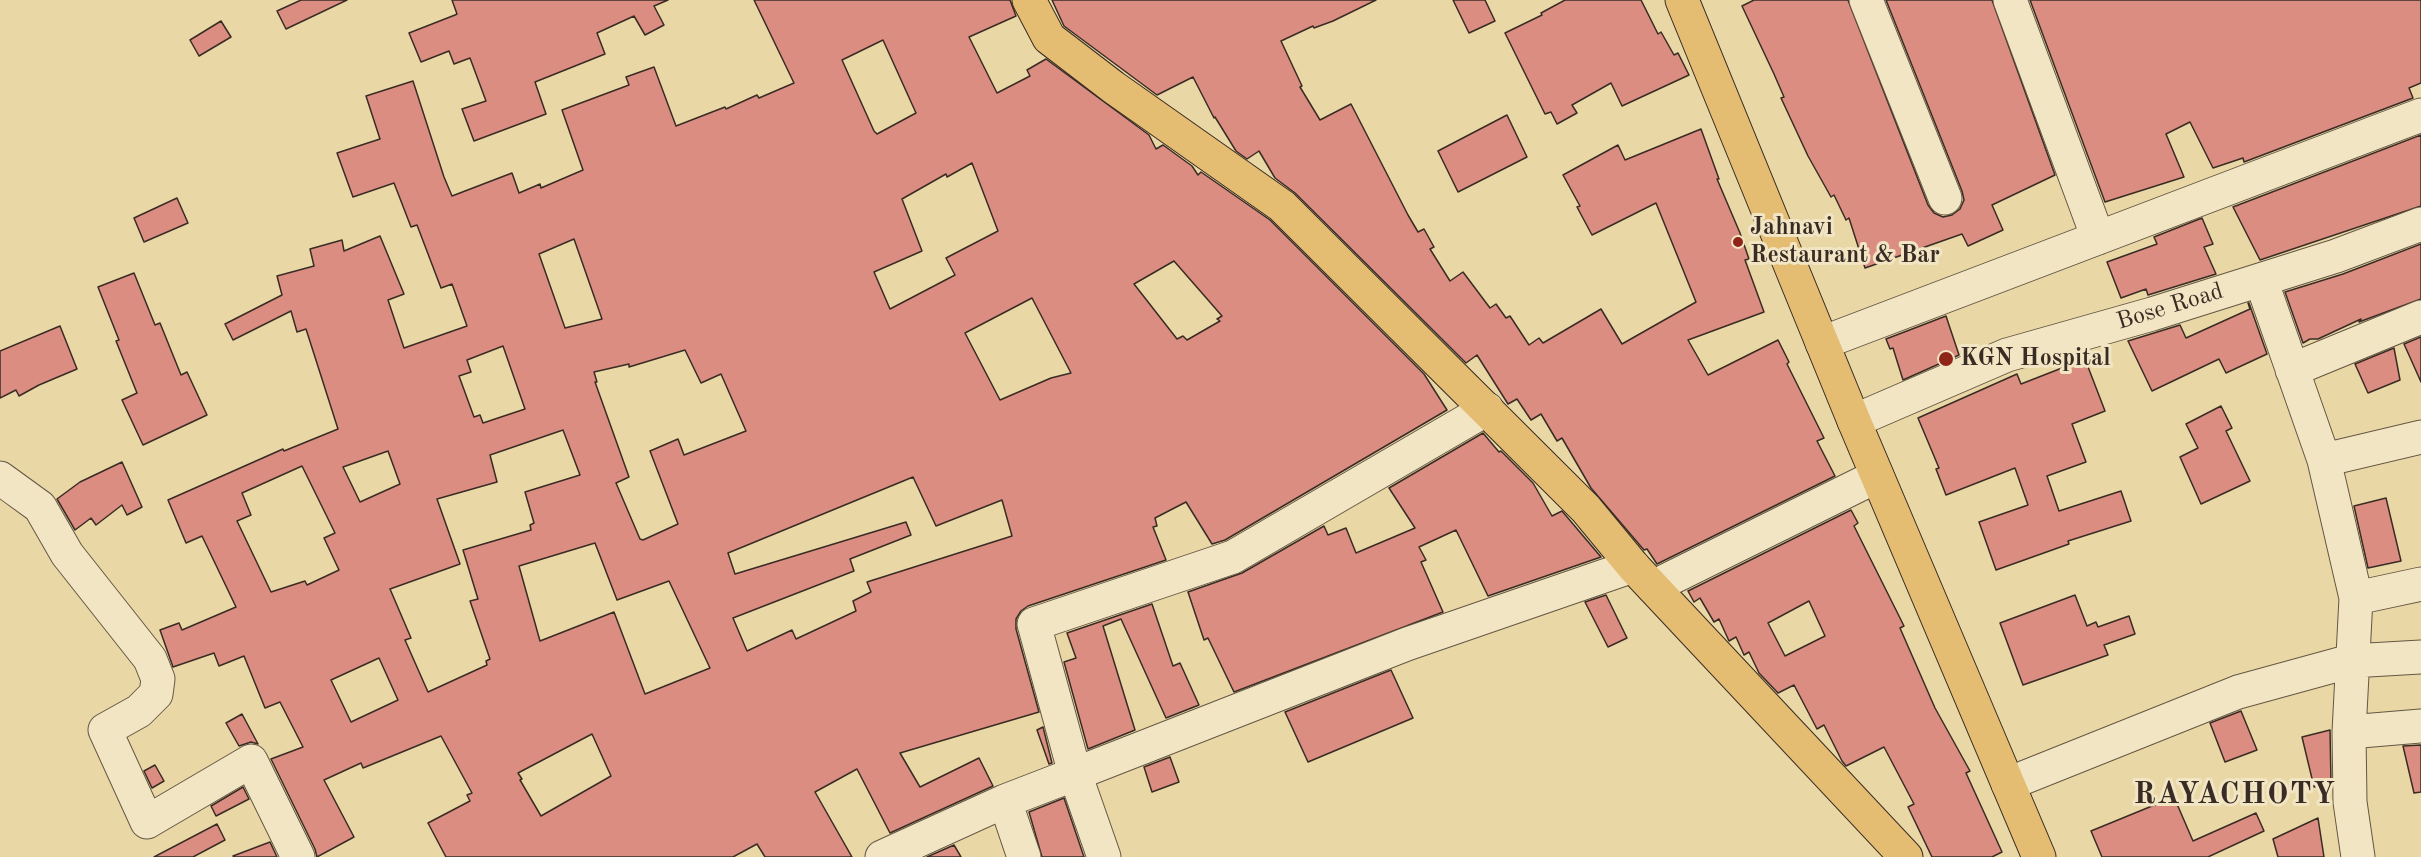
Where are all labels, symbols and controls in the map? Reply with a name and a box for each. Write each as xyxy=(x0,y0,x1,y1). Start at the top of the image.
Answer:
place label: Jahnavi Restaurant & Bar xyxy=(1750,214,1940,270)
marker: Jahnavi Restaurant & Bar xyxy=(1731,235,1745,249)
street label: Bose Road xyxy=(2113,277,2227,337)
place label: KGN Hospital xyxy=(1960,345,2111,373)
marker: KGN Hospital xyxy=(1937,350,1955,368)
district label: RAYACHOTY xyxy=(2133,777,2337,813)

